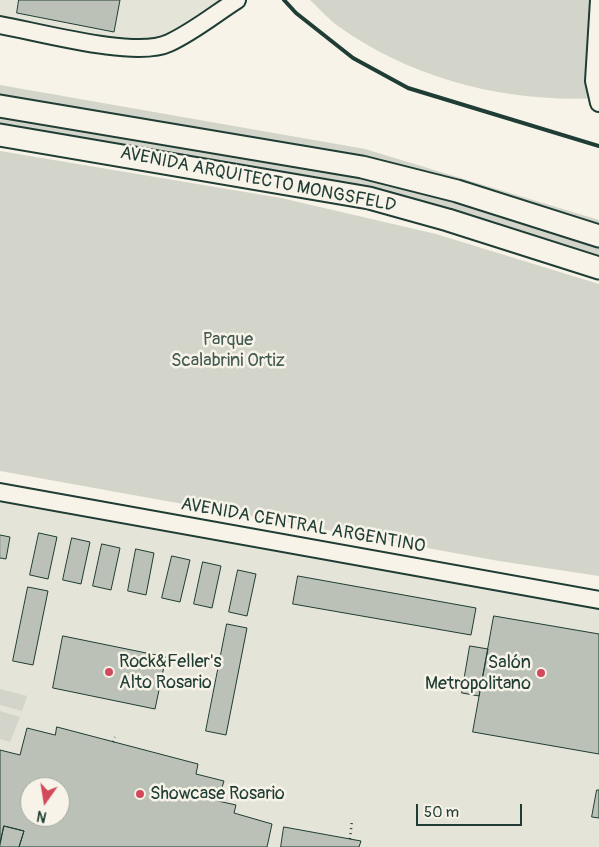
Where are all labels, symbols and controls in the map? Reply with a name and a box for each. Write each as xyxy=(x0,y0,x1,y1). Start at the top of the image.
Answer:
street label: AVENIDA ARQUITECTO MONGSFELD xyxy=(118,143,398,217)
park label: Parque Scalabrini Ortiz xyxy=(171,329,285,372)
street label: AVENIDA CENTRAL ARGENTINO xyxy=(179,494,427,558)
place label: Rock&Feller's Alto Rosario xyxy=(119,651,222,694)
place label: Salón Metropolitano xyxy=(425,652,531,694)
marker: Rock&Feller's Alto Rosario xyxy=(103,666,115,678)
marker: Salón Metropolitano xyxy=(535,667,547,679)
north arrow xyxy=(20,777,70,827)
place label: Showcase Rosario xyxy=(150,783,285,805)
marker: Showcase Rosario xyxy=(134,788,146,800)
scale bar xyxy=(419,794,525,826)
text: 50 m xyxy=(424,803,459,822)
text: N xyxy=(35,807,48,825)

